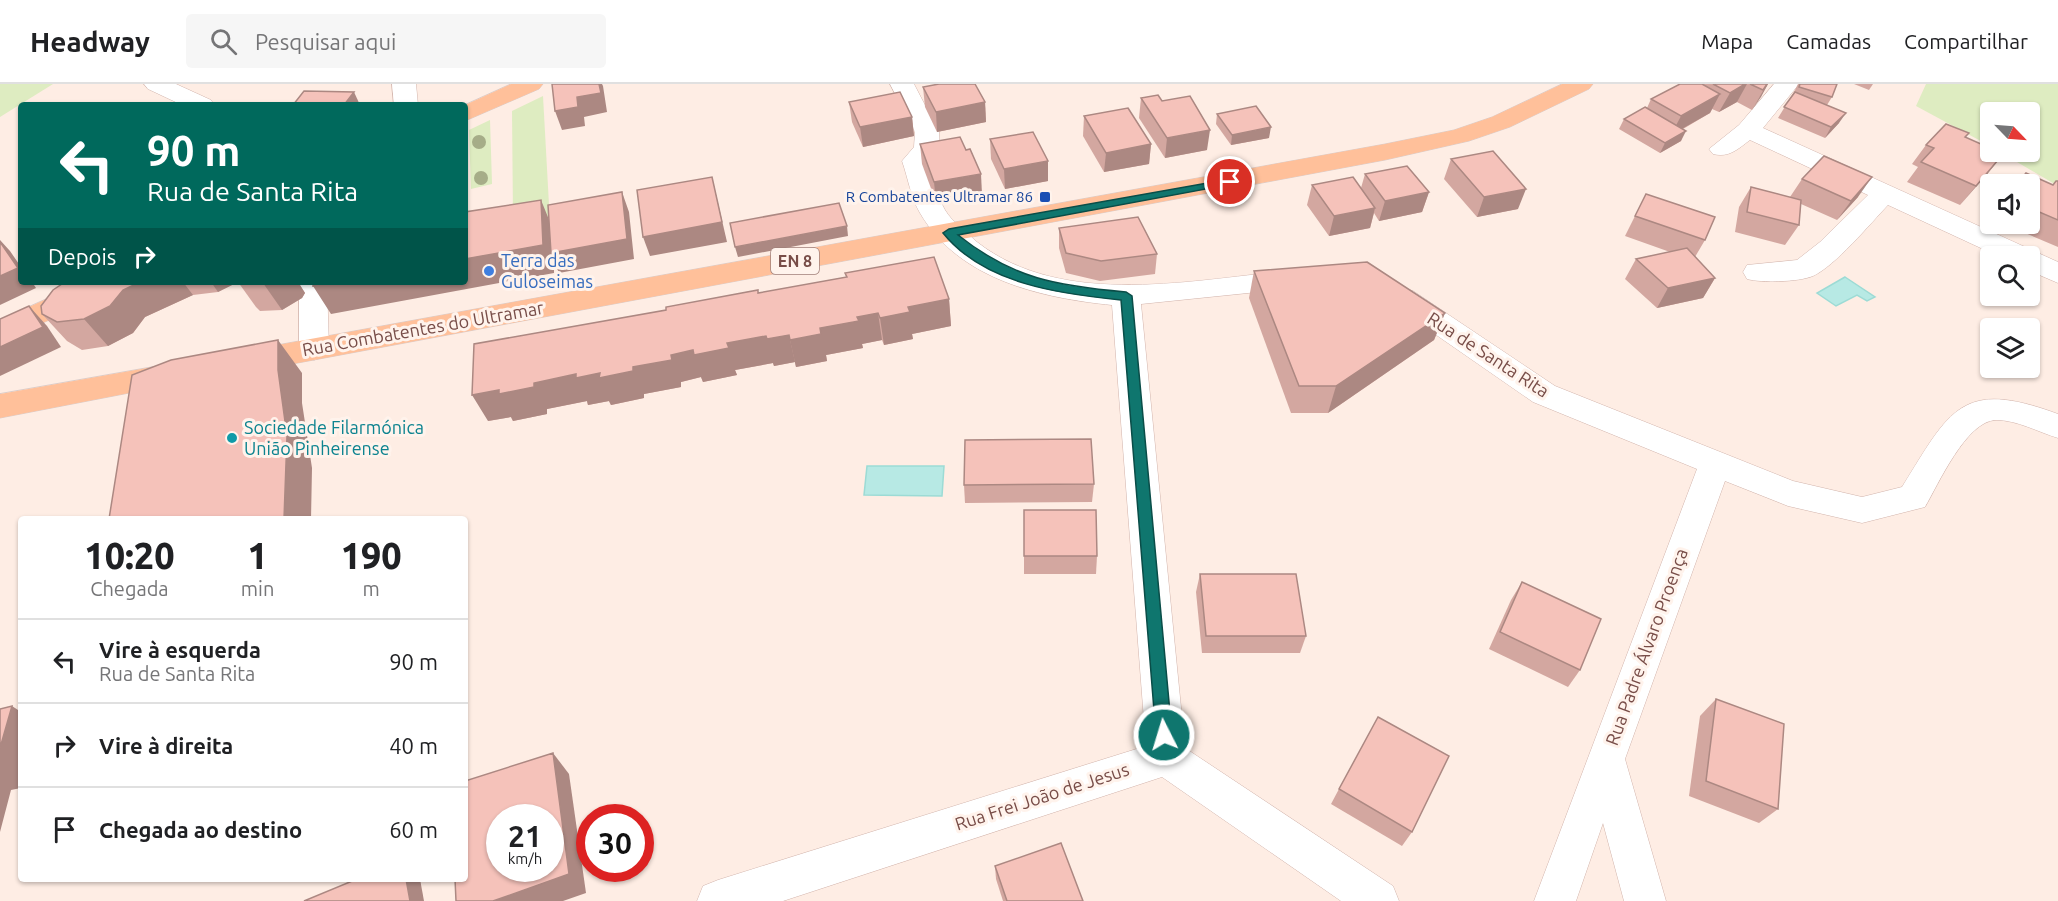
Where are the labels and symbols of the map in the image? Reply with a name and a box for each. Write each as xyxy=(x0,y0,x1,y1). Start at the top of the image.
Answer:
north arrow xyxy=(1980,102,2040,162)
pin xyxy=(1204,156,1255,207)
place label: R Combatentes Ultramar 86 xyxy=(846,188,1033,205)
marker: R Combatentes Ultramar 86 xyxy=(1038,190,1052,204)
road number: EN 8 xyxy=(771,248,819,274)
place label: Terra das Guloseimas xyxy=(501,250,593,291)
marker: Terra das Guloseimas xyxy=(482,264,496,278)
street label: Rua Combatentes do Ultramar xyxy=(301,297,545,359)
street label: Rua de Santa Rita xyxy=(1424,307,1553,401)
place label: Sociedade Filarmónica União Pinheirense xyxy=(244,417,424,458)
marker: Sociedade Filarmónica União Pinheirense xyxy=(225,431,239,445)
street label: Rua Padre Álvaro Proença xyxy=(1600,545,1691,748)
position arrow xyxy=(1132,703,1196,767)
street label: Rua Frei João de Jesus xyxy=(952,758,1131,834)
speed limit sign: 30 xyxy=(576,804,654,882)

